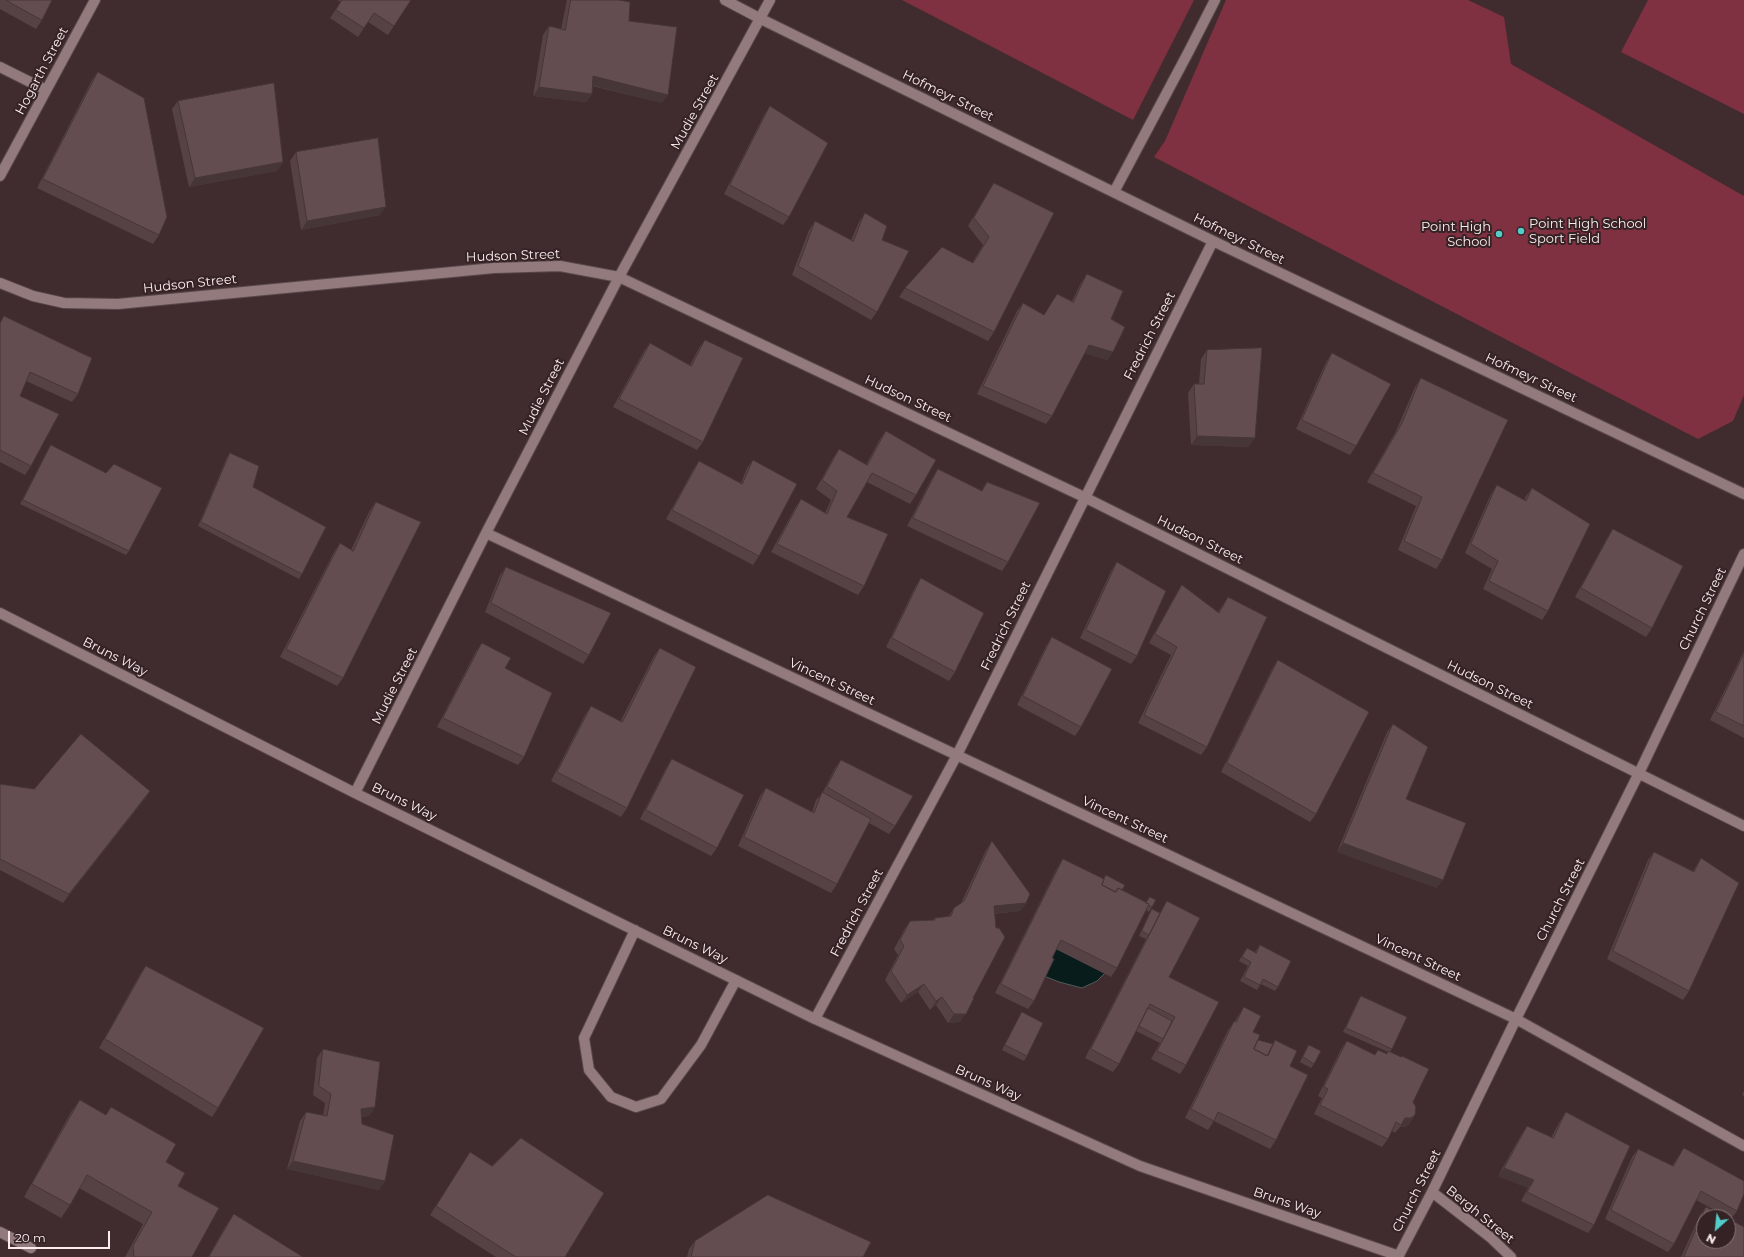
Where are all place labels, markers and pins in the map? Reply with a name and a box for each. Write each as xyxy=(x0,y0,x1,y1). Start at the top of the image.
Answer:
place label: Point High School Sport Field xyxy=(1529,216,1646,247)
place label: Point High School xyxy=(1421,219,1491,250)
marker: Point High School Sport Field xyxy=(1516,226,1526,236)
marker: Point High School xyxy=(1494,229,1504,239)

